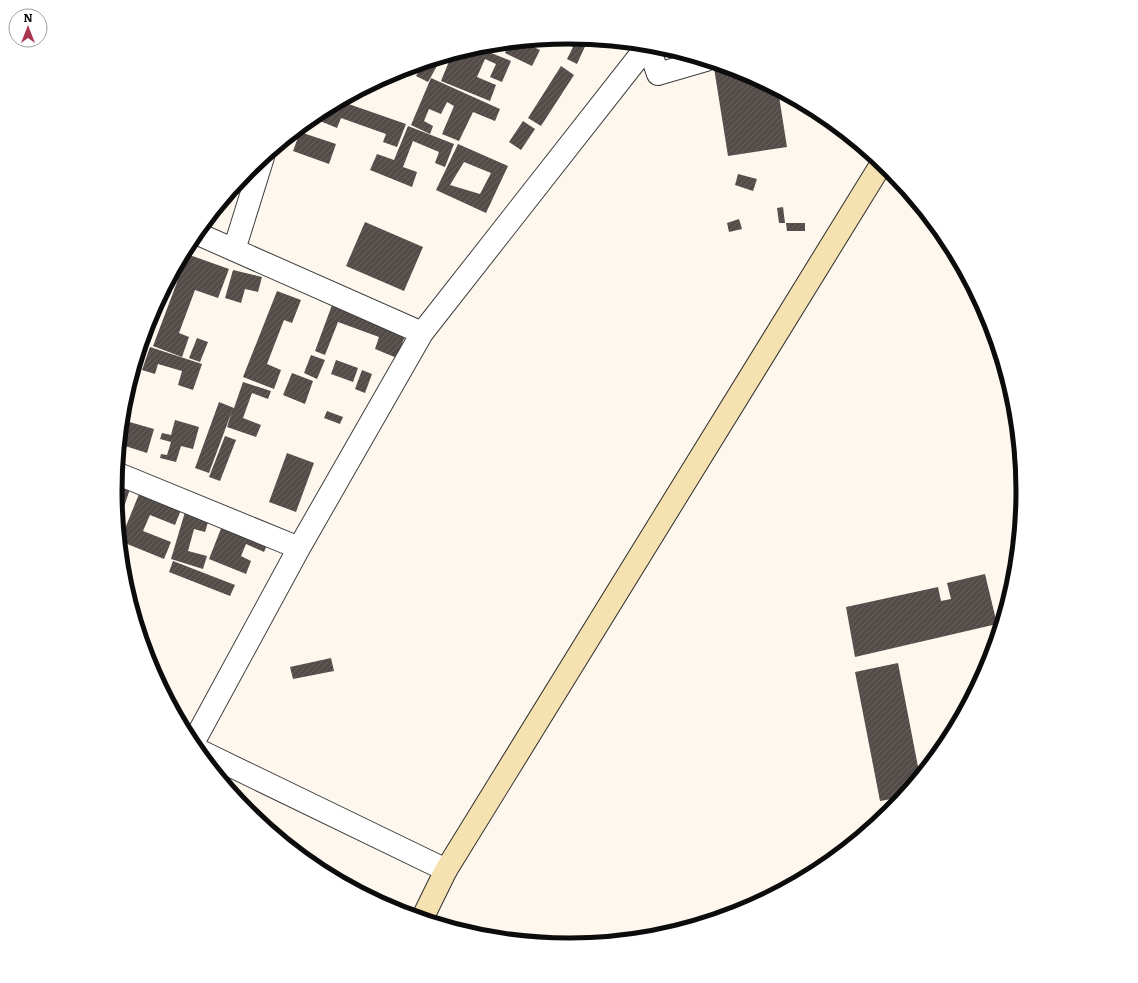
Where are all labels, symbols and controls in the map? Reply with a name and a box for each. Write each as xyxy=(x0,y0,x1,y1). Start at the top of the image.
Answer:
north arrow xyxy=(8,8,48,48)
text: N xyxy=(23,9,33,25)

